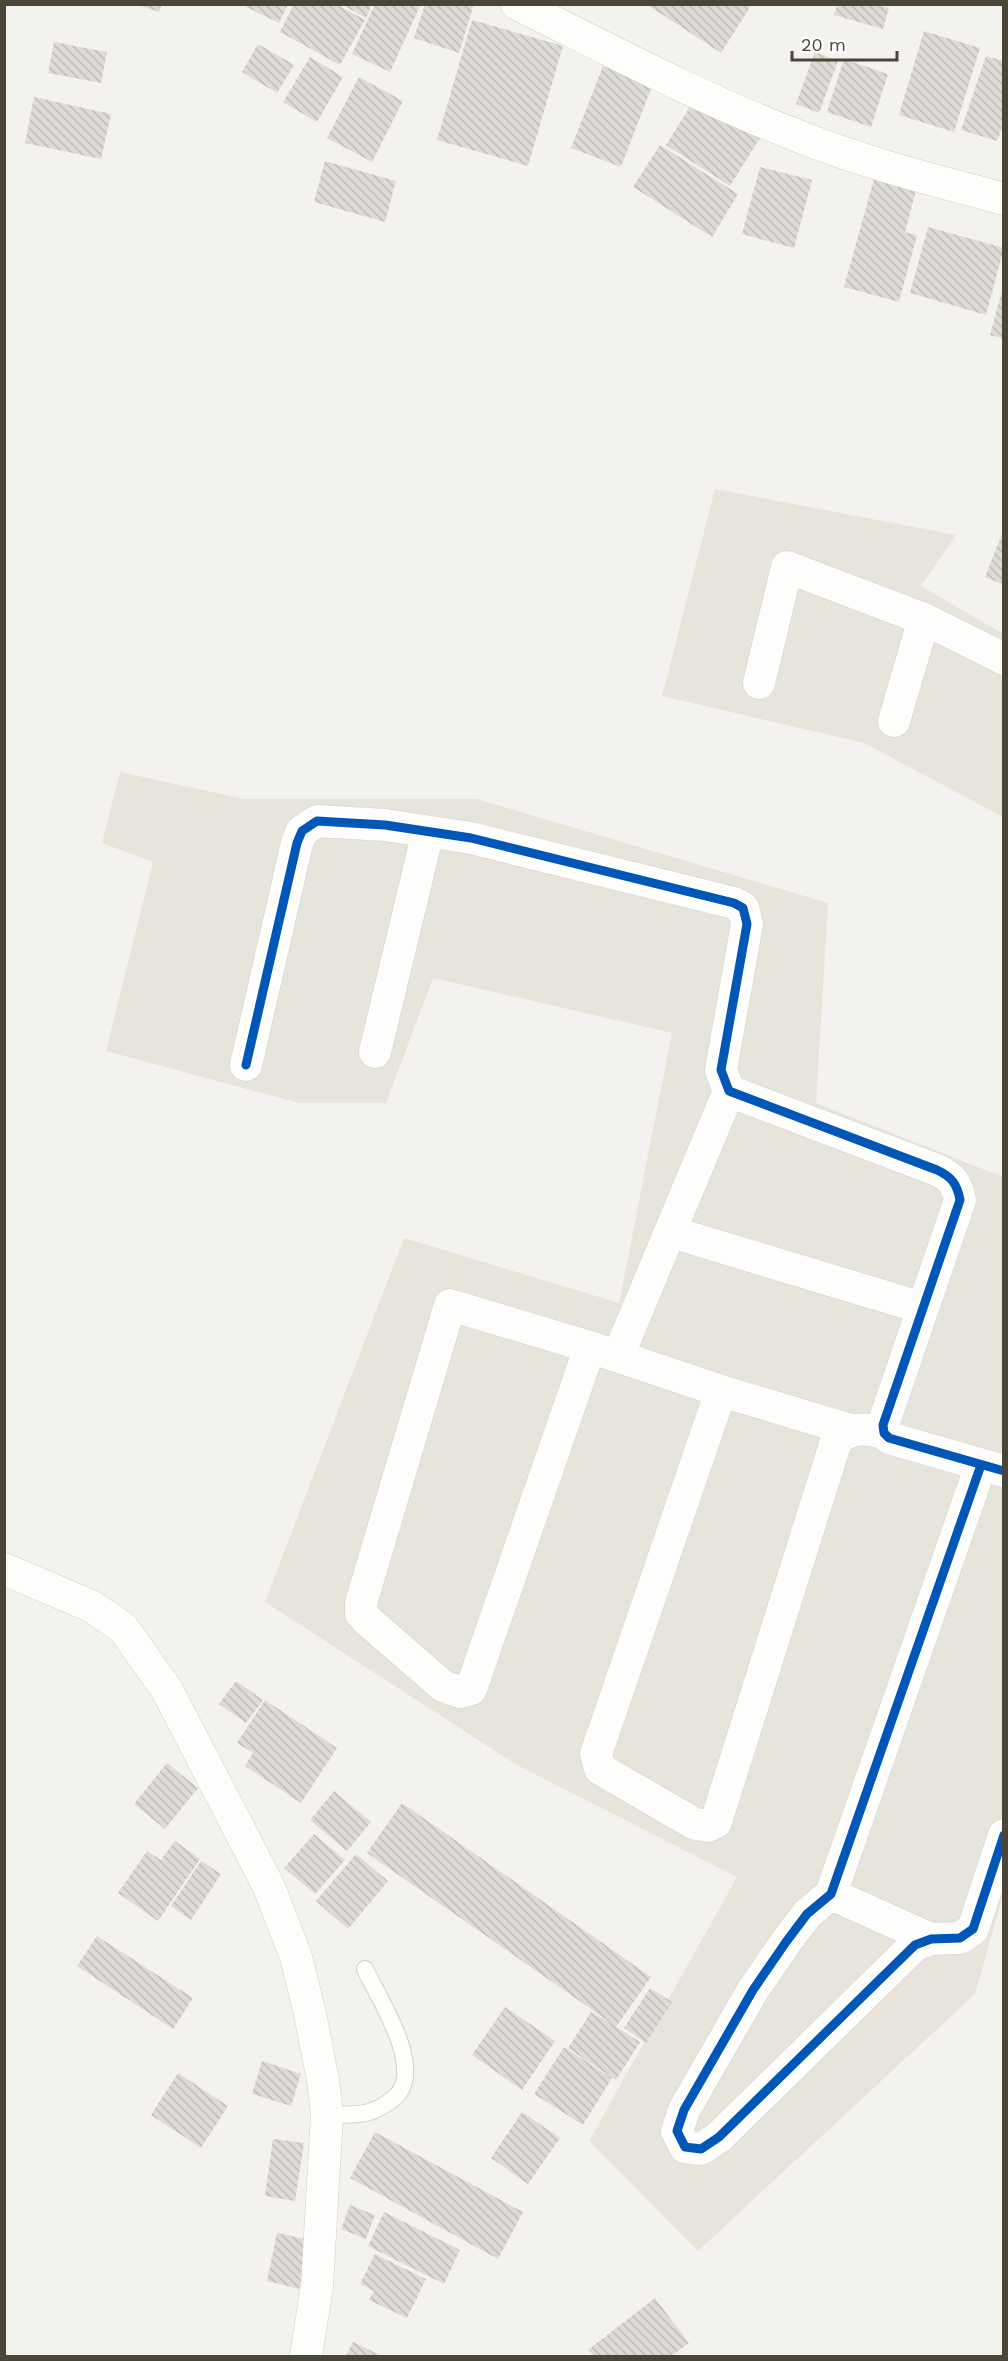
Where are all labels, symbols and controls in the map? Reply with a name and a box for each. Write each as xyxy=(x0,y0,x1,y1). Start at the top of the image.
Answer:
scale bar xyxy=(792,24,897,62)
text: 20 m xyxy=(801,34,846,55)

